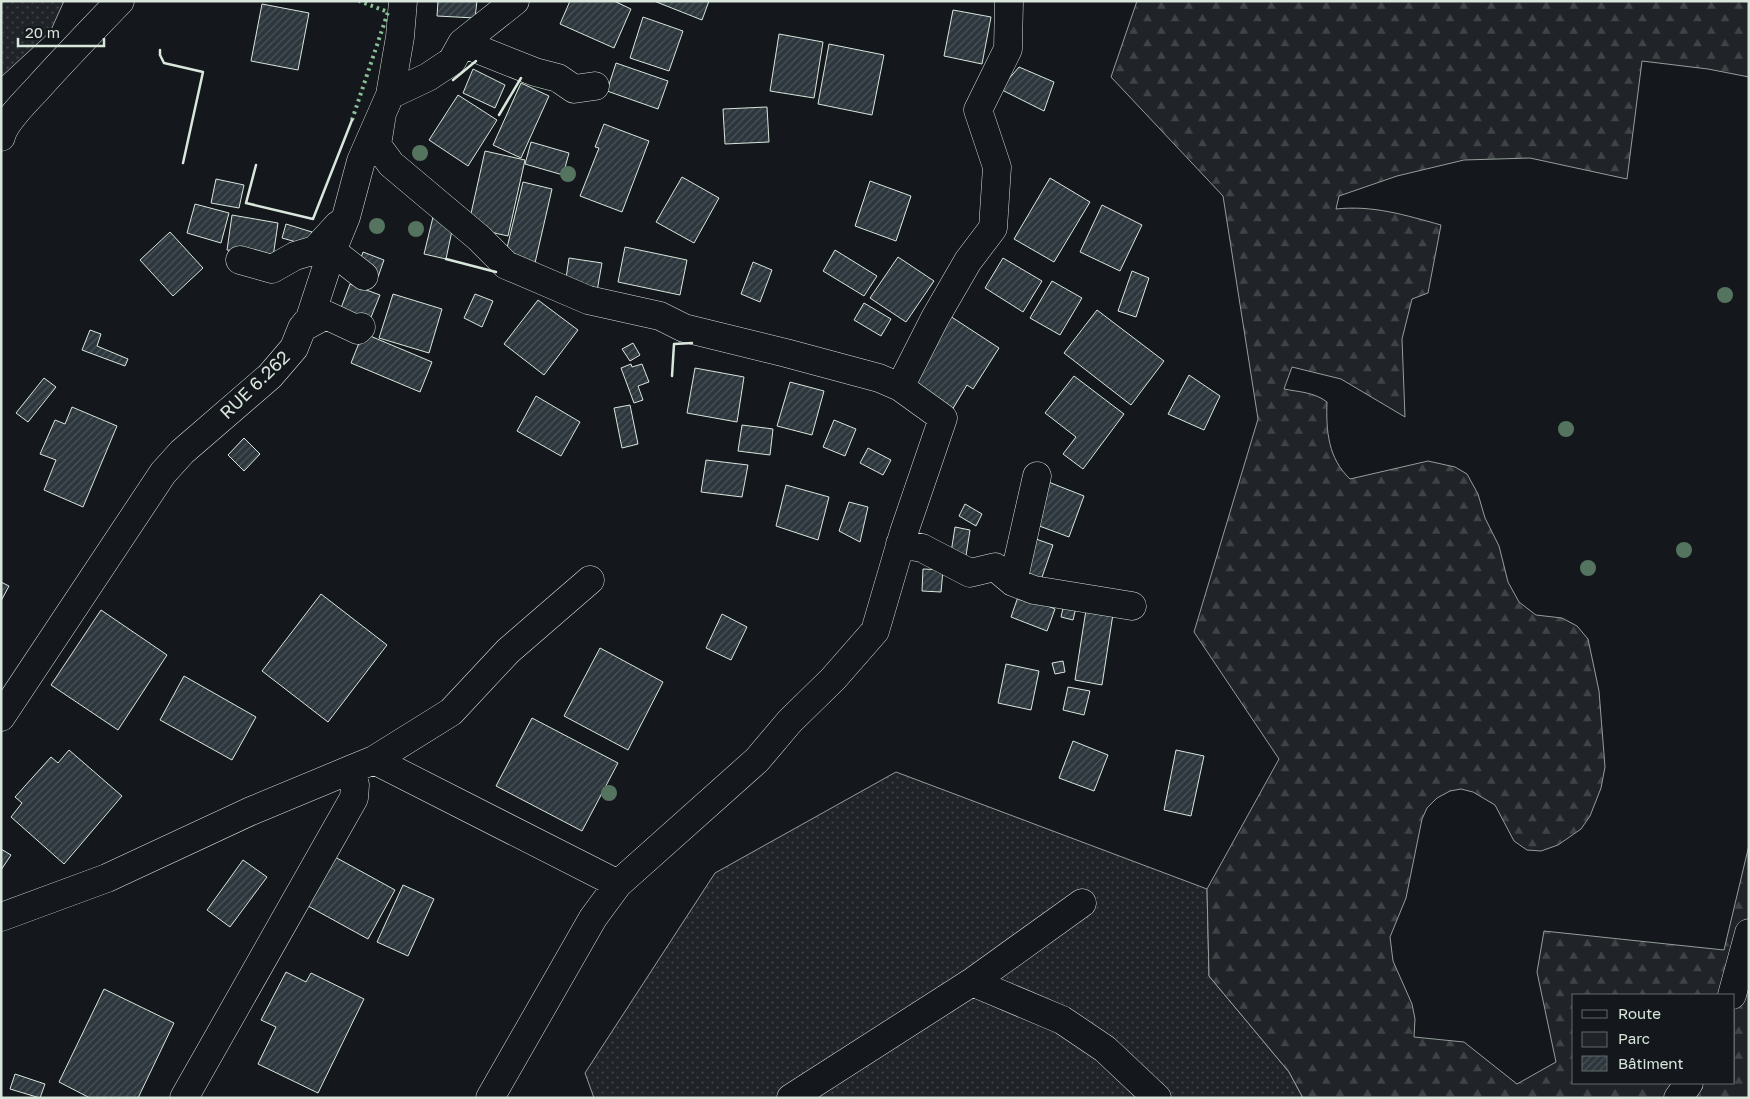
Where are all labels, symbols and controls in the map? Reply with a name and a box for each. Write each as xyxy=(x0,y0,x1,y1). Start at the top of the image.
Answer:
scale bar xyxy=(18,15,104,47)
text: 20 m xyxy=(25,23,60,41)
street label: RUE 6.262 xyxy=(215,346,294,423)
legend xyxy=(1572,994,1735,1084)
text: Route xyxy=(1618,1004,1661,1022)
text: Parc xyxy=(1618,1029,1650,1047)
text: Bâtiment xyxy=(1618,1054,1683,1072)

